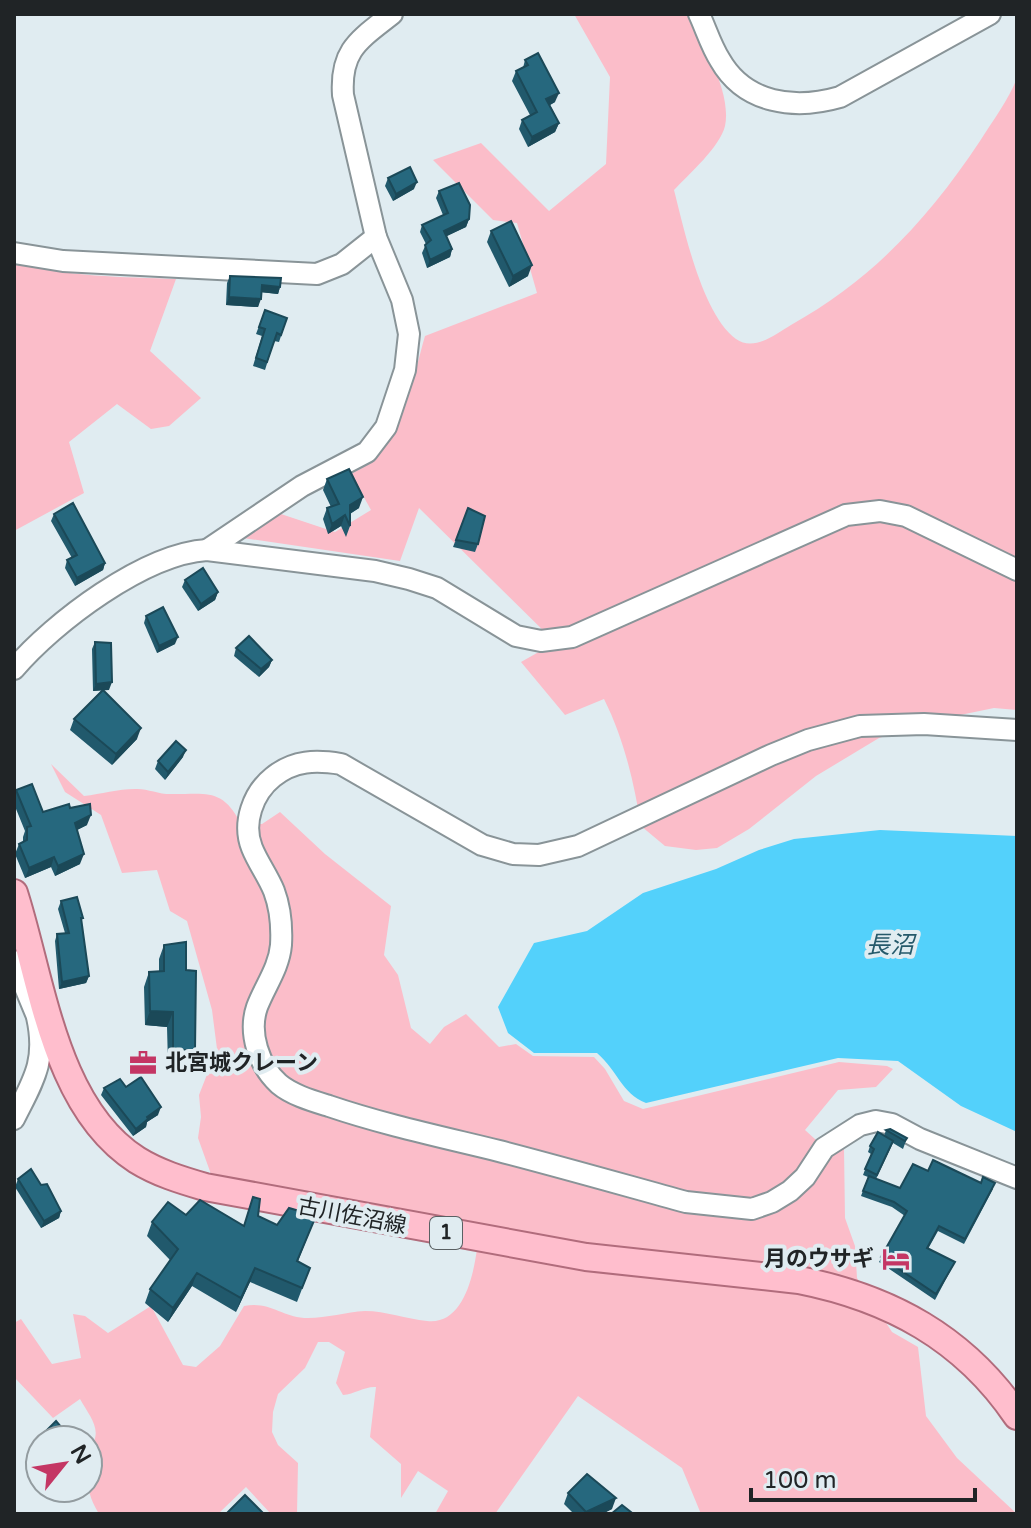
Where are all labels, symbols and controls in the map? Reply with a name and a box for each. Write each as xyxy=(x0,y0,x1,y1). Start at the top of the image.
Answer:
water label: 長沼 xyxy=(866,931,917,960)
office icon: 北宮城クレーン xyxy=(128,1048,158,1078)
place label: 北宮城クレーン xyxy=(165,1050,318,1076)
street label: 古川佐沼線 xyxy=(296,1193,408,1239)
road number: 1 xyxy=(430,1217,462,1249)
hotel icon: 月のウサギ xyxy=(881,1244,911,1274)
place label: 月のウサギ xyxy=(764,1246,874,1272)
north arrow xyxy=(24,1424,104,1504)
text: N xyxy=(65,1440,96,1469)
scale bar xyxy=(751,1452,975,1502)
text: 100 m xyxy=(763,1466,837,1495)

